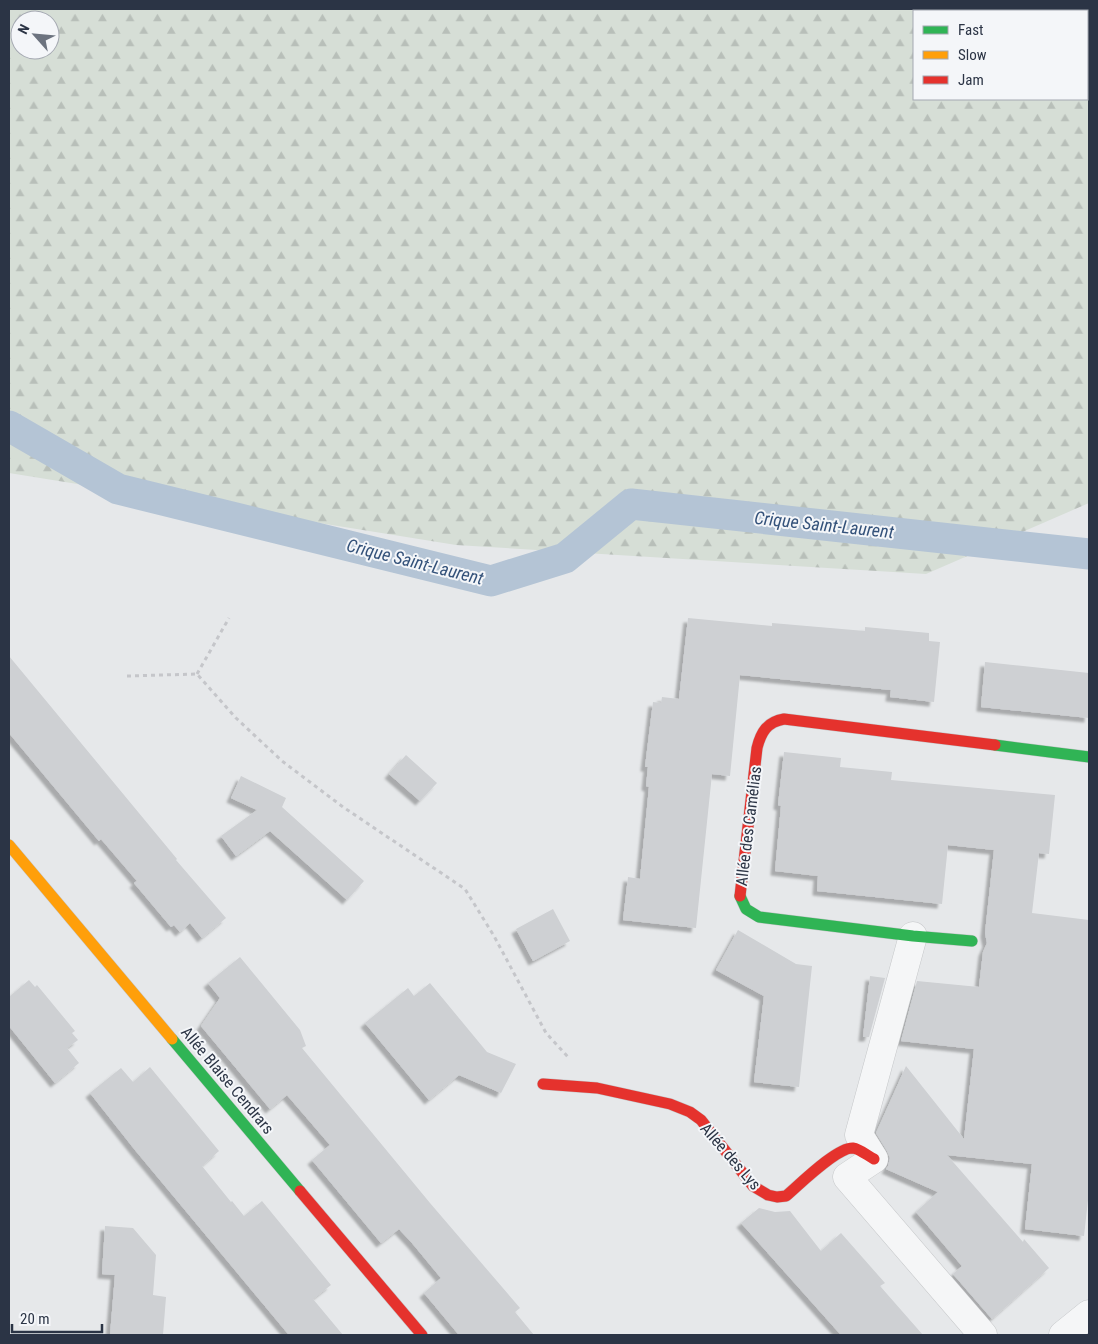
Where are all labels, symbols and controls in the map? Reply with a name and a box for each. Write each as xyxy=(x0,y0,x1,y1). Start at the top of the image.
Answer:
north arrow xyxy=(10,10,60,60)
legend xyxy=(913,10,1088,100)
text: Fast xyxy=(958,21,983,39)
text: N xyxy=(14,22,32,37)
text: Slow xyxy=(958,46,987,64)
text: Jam xyxy=(958,71,984,89)
water label: Crique Saint-Laurent xyxy=(753,507,896,542)
water label: Crique Saint-Laurent xyxy=(345,534,486,589)
street label: Allée des Camélias xyxy=(732,765,765,887)
street label: Allée Blaise Cendrars xyxy=(177,1023,278,1138)
street label: Allée des Lys xyxy=(696,1119,765,1194)
scale bar xyxy=(12,1302,102,1334)
text: 20 m xyxy=(20,1310,50,1328)

